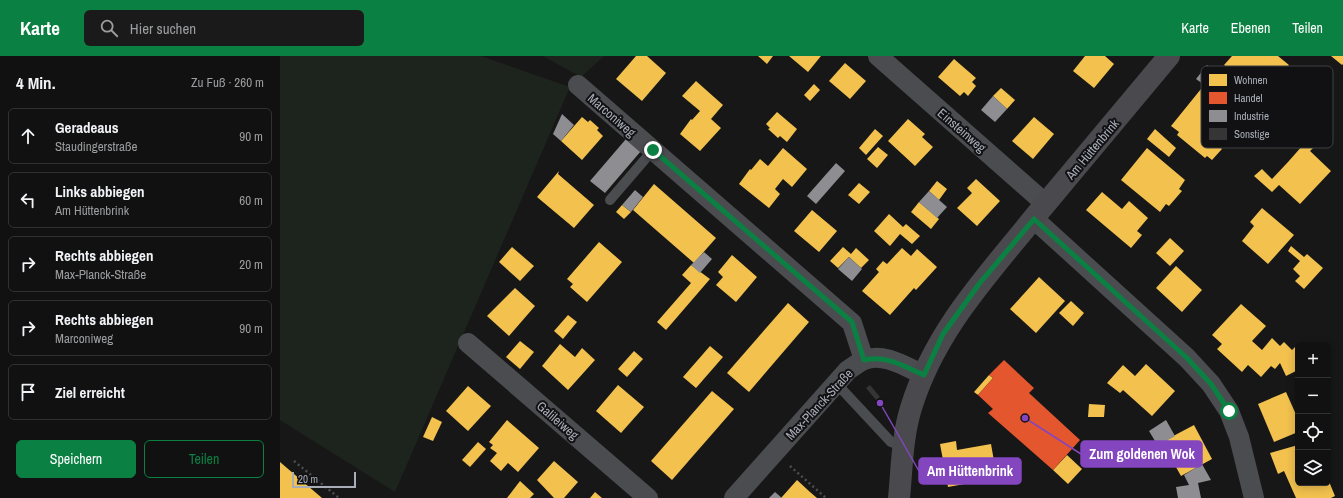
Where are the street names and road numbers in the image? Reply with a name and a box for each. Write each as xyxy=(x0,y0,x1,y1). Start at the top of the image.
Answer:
street label: Marconiweg xyxy=(584,90,639,141)
street label: Einsteinweg xyxy=(934,105,989,156)
street label: Am Hüttenbrink xyxy=(1061,115,1123,184)
street label: Max-Planck-Straße xyxy=(782,365,857,444)
street label: Galileiweg xyxy=(533,397,582,443)

